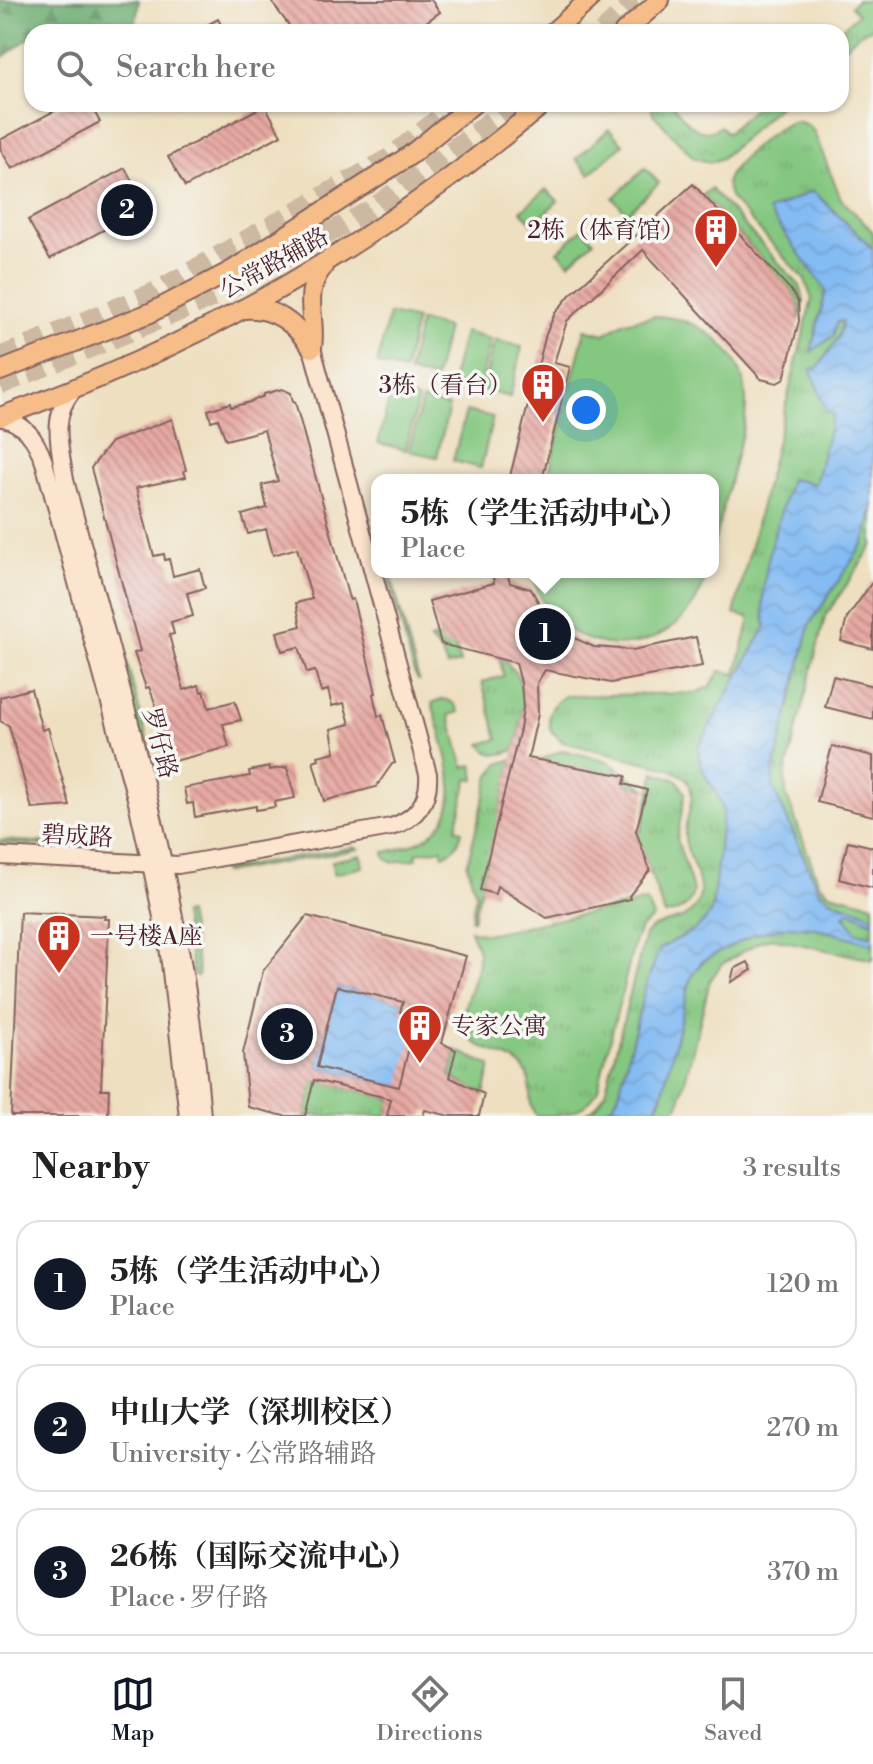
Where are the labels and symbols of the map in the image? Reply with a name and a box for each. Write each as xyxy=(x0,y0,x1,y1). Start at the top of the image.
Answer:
pin: 2 xyxy=(101,180,153,240)
building icon: 2栋（体育馆） xyxy=(692,206,740,269)
place label: 2栋（体育馆） xyxy=(527,216,685,246)
street label: 公常路辅路 xyxy=(215,222,334,306)
building icon: 3栋（看台） xyxy=(519,361,567,424)
place label: 3栋（看台） xyxy=(379,371,512,401)
your location xyxy=(566,390,606,430)
pin: 1 xyxy=(519,604,571,664)
street label: 罗仔路 xyxy=(135,705,183,782)
street label: 碧成路 xyxy=(40,820,114,854)
building icon: 一号楼A座 xyxy=(35,912,83,975)
place label: 一号楼A座 xyxy=(90,922,202,952)
building icon: 专家公寓 xyxy=(396,1002,444,1065)
pin: 3 xyxy=(261,1004,313,1064)
place label: 专家公寓 xyxy=(451,1012,547,1042)

